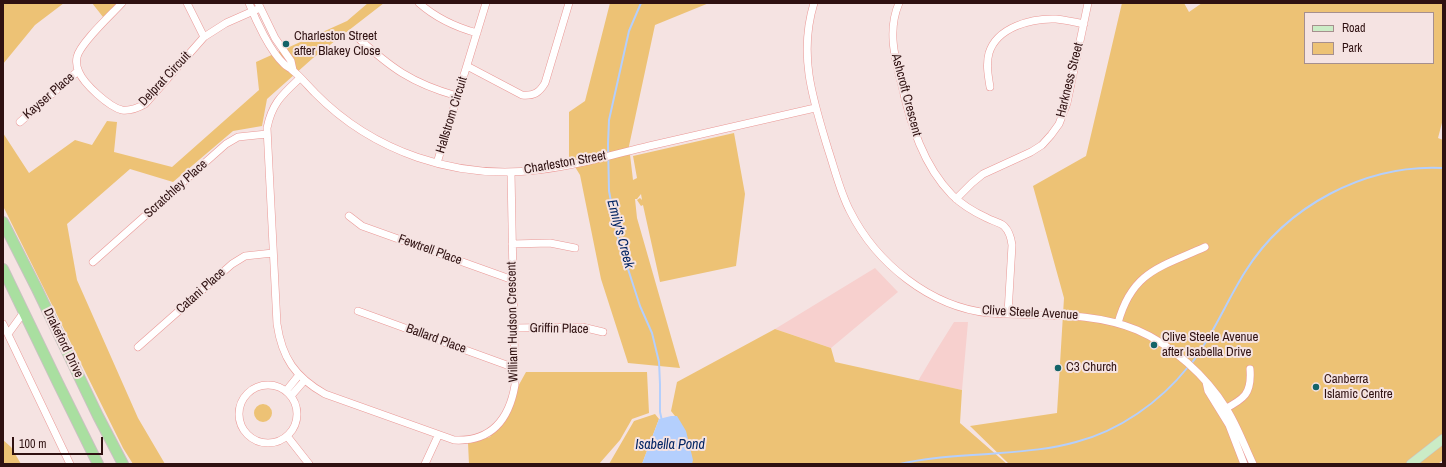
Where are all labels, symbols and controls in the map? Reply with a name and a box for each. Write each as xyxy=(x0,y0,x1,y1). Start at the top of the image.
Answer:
legend xyxy=(1304,12,1434,64)
text: Road xyxy=(1342,20,1366,36)
place label: Charleston Street after Blakey Close xyxy=(294,29,381,60)
marker: Charleston Street after Blakey Close xyxy=(281,39,291,49)
text: Park xyxy=(1342,40,1362,56)
street label: Harkness Street xyxy=(1053,41,1087,119)
street label: Delprat Circuit xyxy=(136,49,194,109)
street label: Ashcroft Crescent xyxy=(888,52,924,138)
street label: Kayser Place xyxy=(20,70,78,122)
street label: Hallstrom Circuit xyxy=(433,75,471,155)
street label: Charleston Street xyxy=(523,148,607,178)
street label: Scratchley Place xyxy=(141,157,211,221)
water label: Emily's Creek xyxy=(603,198,637,270)
street label: Fewtrell Place xyxy=(396,231,464,269)
street label: William Hudson Crescent xyxy=(504,261,522,383)
street label: Catani Place xyxy=(173,265,229,317)
street label: Clive Steele Avenue xyxy=(981,303,1079,323)
street label: Drakeford Drive xyxy=(39,306,87,380)
street label: Ballard Place xyxy=(404,321,468,357)
street label: Griffin Place xyxy=(529,321,589,337)
place label: Clive Steele Avenue after Isabella Drive xyxy=(1162,330,1258,361)
marker: Clive Steele Avenue after Isabella Drive xyxy=(1149,340,1159,350)
place label: C3 Church xyxy=(1066,360,1117,376)
marker: C3 Church xyxy=(1053,363,1063,373)
place label: Canberra Islamic Centre xyxy=(1324,372,1393,403)
marker: Canberra Islamic Centre xyxy=(1311,382,1321,392)
scale bar xyxy=(14,429,105,455)
text: 100 m xyxy=(19,436,46,452)
water label: Isabella Pond xyxy=(635,437,705,453)

